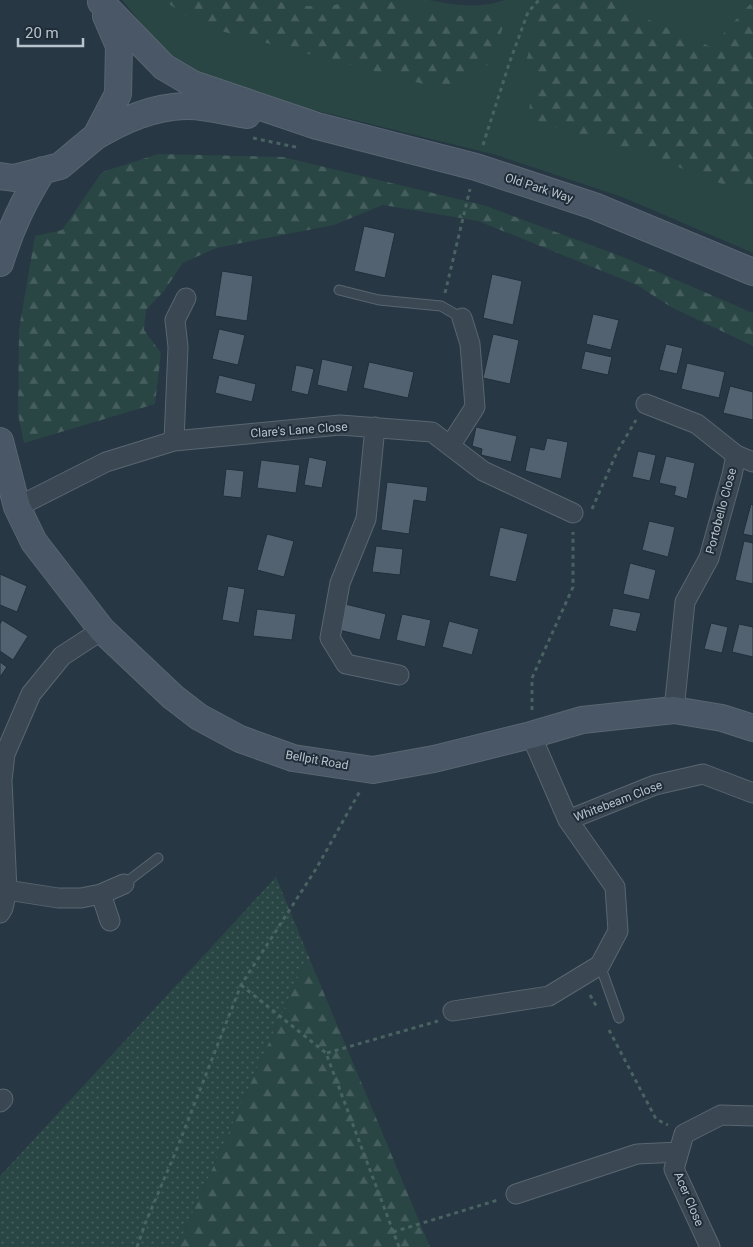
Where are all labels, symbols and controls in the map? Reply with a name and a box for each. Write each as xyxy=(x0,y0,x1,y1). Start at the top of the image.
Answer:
scale bar xyxy=(18,15,82,47)
text: 20 m xyxy=(25,24,59,42)
street label: Old Park Way xyxy=(503,170,575,206)
street label: Clare's Lane Close xyxy=(250,420,348,440)
street label: Portobello Close xyxy=(703,467,739,555)
street label: Bellpit Road xyxy=(284,748,350,772)
street label: Whitebeam Close xyxy=(572,778,664,824)
street label: Acer Close xyxy=(671,1170,707,1228)

